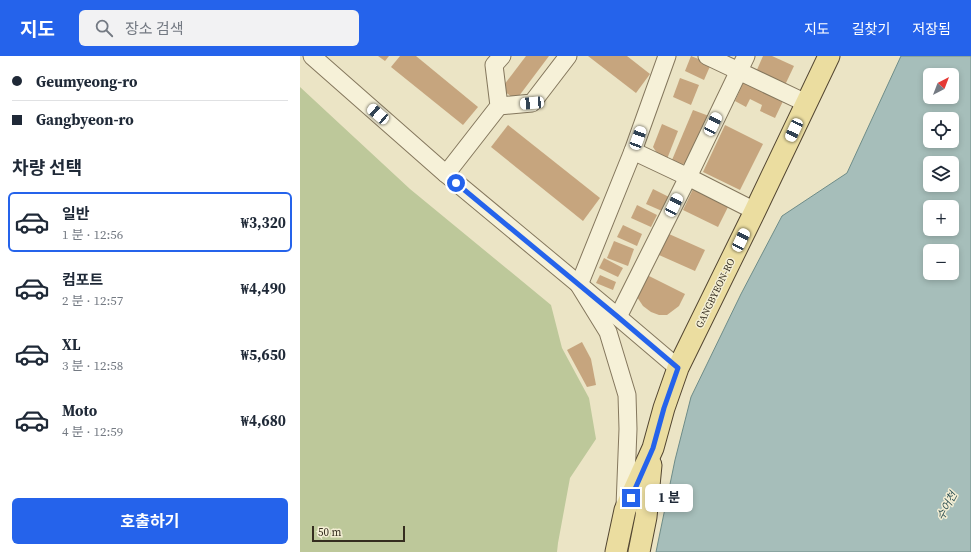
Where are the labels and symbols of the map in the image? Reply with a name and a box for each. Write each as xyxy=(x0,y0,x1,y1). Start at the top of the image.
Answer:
north arrow xyxy=(923,68,959,104)
car xyxy=(520,96,544,110)
car xyxy=(365,102,391,126)
car xyxy=(702,111,724,137)
car xyxy=(783,117,805,143)
car xyxy=(628,125,648,151)
route start xyxy=(447,174,465,192)
car xyxy=(663,192,685,218)
car xyxy=(730,227,752,253)
street label: GANGBYEON-RO xyxy=(692,256,738,330)
callout: 1 분 xyxy=(645,484,693,512)
water label: 수어천 xyxy=(933,487,962,523)
route end xyxy=(622,489,640,507)
scale bar xyxy=(312,524,405,543)

